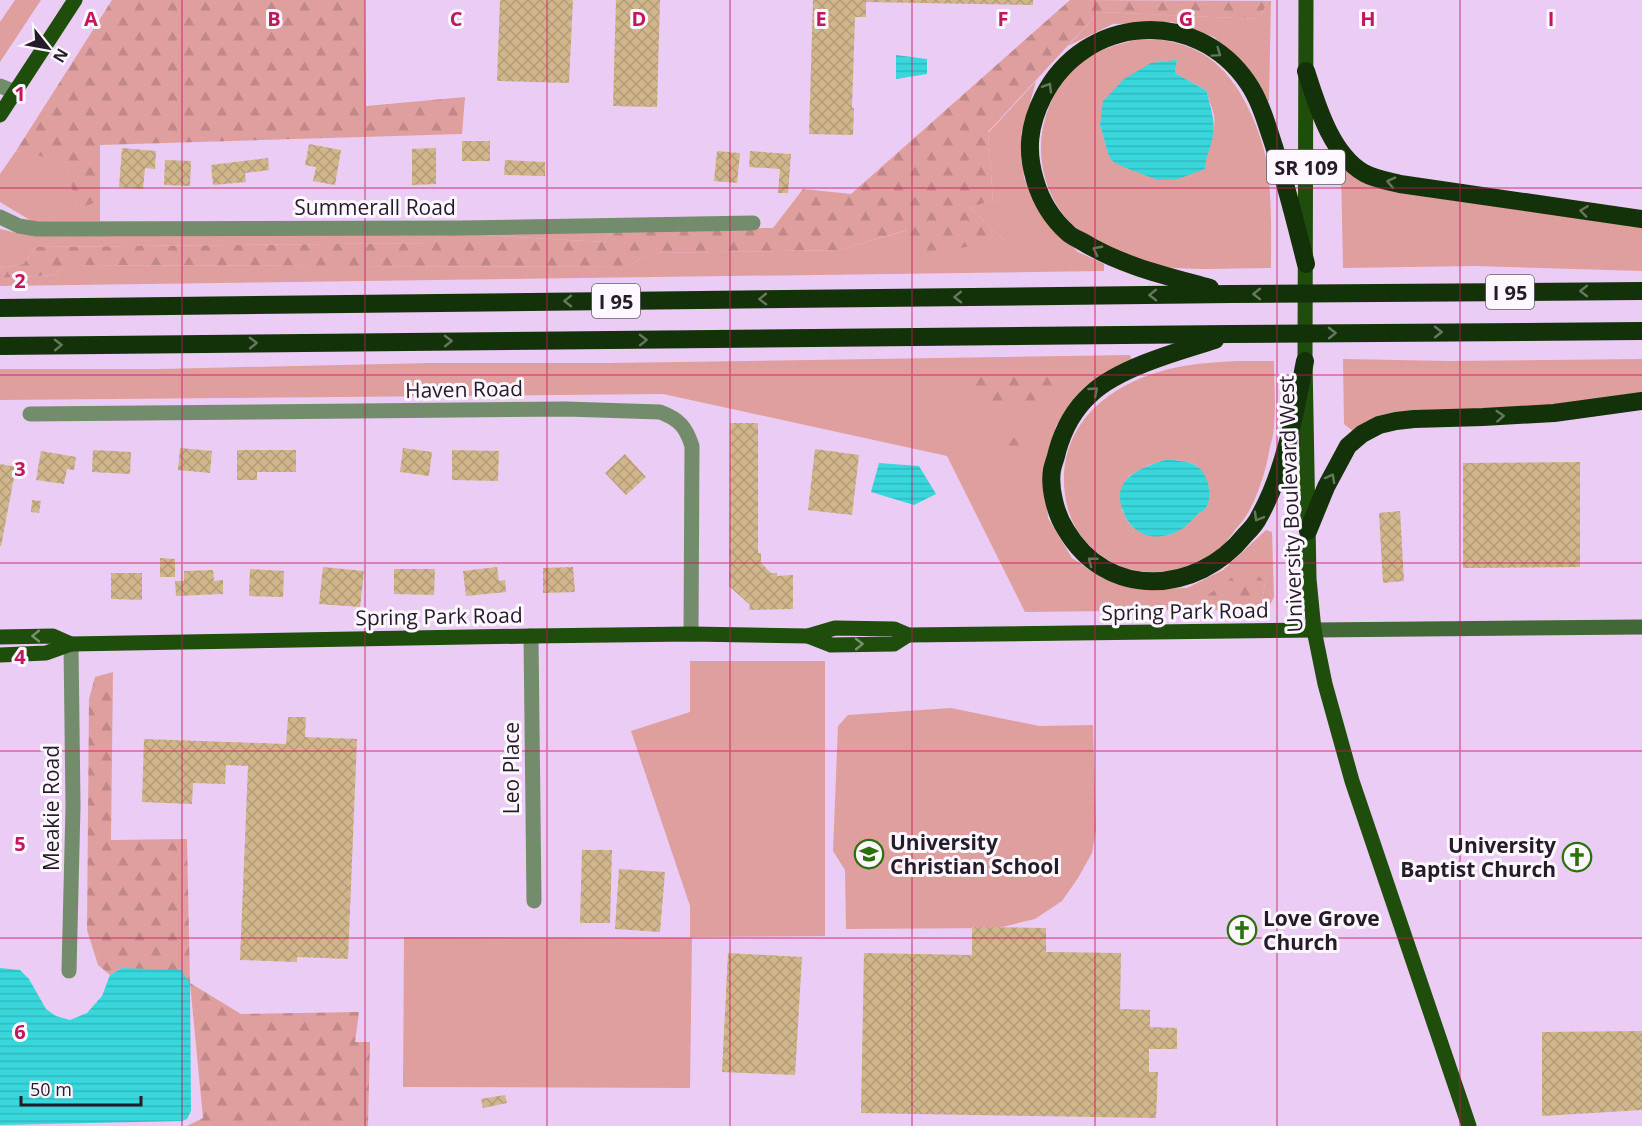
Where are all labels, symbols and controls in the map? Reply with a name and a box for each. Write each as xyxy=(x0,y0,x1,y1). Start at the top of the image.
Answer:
text: A xyxy=(84,5,98,32)
text: B xyxy=(267,5,281,32)
text: C xyxy=(450,5,463,32)
text: D xyxy=(632,5,646,32)
text: E xyxy=(815,5,827,32)
text: F xyxy=(998,5,1008,32)
text: G xyxy=(1179,5,1193,32)
text: H xyxy=(1360,5,1376,32)
text: I xyxy=(1548,5,1554,32)
north arrow xyxy=(18,18,78,78)
text: N xyxy=(48,44,74,67)
one-way arrow xyxy=(1210,46,1221,57)
text: 1 xyxy=(14,80,26,107)
one-way arrow xyxy=(1041,83,1052,94)
road number: SR 109 xyxy=(1267,150,1345,184)
one-way arrow xyxy=(1386,176,1396,189)
street label: Summerall Road xyxy=(294,193,456,221)
one-way arrow xyxy=(1579,205,1589,217)
one-way arrow xyxy=(1092,246,1103,258)
text: 2 xyxy=(14,267,26,294)
road number: I 95 xyxy=(1486,275,1534,309)
road number: I 95 xyxy=(592,284,640,318)
one-way arrow xyxy=(1579,285,1588,297)
one-way arrow xyxy=(1253,288,1262,300)
one-way arrow xyxy=(1148,289,1157,301)
one-way arrow xyxy=(953,291,962,303)
one-way arrow xyxy=(759,293,768,305)
one-way arrow xyxy=(564,295,573,308)
one-way arrow xyxy=(1433,326,1442,338)
one-way arrow xyxy=(1327,327,1336,339)
one-way arrow xyxy=(639,333,648,346)
one-way arrow xyxy=(444,335,453,347)
one-way arrow xyxy=(249,337,258,349)
one-way arrow xyxy=(54,339,63,351)
street label: Haven Road xyxy=(405,374,523,404)
street label: University Boulevard West xyxy=(1272,375,1308,633)
one-way arrow xyxy=(1088,387,1098,398)
one-way arrow xyxy=(1496,410,1505,423)
text: 3 xyxy=(14,455,26,482)
one-way arrow xyxy=(1324,473,1335,484)
one-way arrow xyxy=(1254,511,1265,521)
one-way arrow xyxy=(1088,557,1099,568)
street label: Spring Park Road xyxy=(1101,596,1269,626)
street label: Spring Park Road xyxy=(355,601,523,631)
one-way arrow xyxy=(32,630,41,643)
one-way arrow xyxy=(854,638,863,651)
text: 4 xyxy=(14,643,26,670)
street label: Leo Place xyxy=(497,722,525,814)
street label: Meakie Road xyxy=(37,745,65,871)
place label: University Christian School xyxy=(890,828,1060,880)
text: 5 xyxy=(14,830,26,857)
place label: University Baptist Church xyxy=(1400,831,1556,883)
school or university icon: University Christian School xyxy=(853,838,885,870)
church icon: University Baptist Church xyxy=(1561,841,1593,873)
place label: Love Grove Church xyxy=(1263,904,1380,956)
church icon: Love Grove Church xyxy=(1226,914,1258,946)
text: 6 xyxy=(14,1018,26,1045)
scale bar xyxy=(21,1069,141,1107)
text: 50 m xyxy=(30,1077,72,1101)

